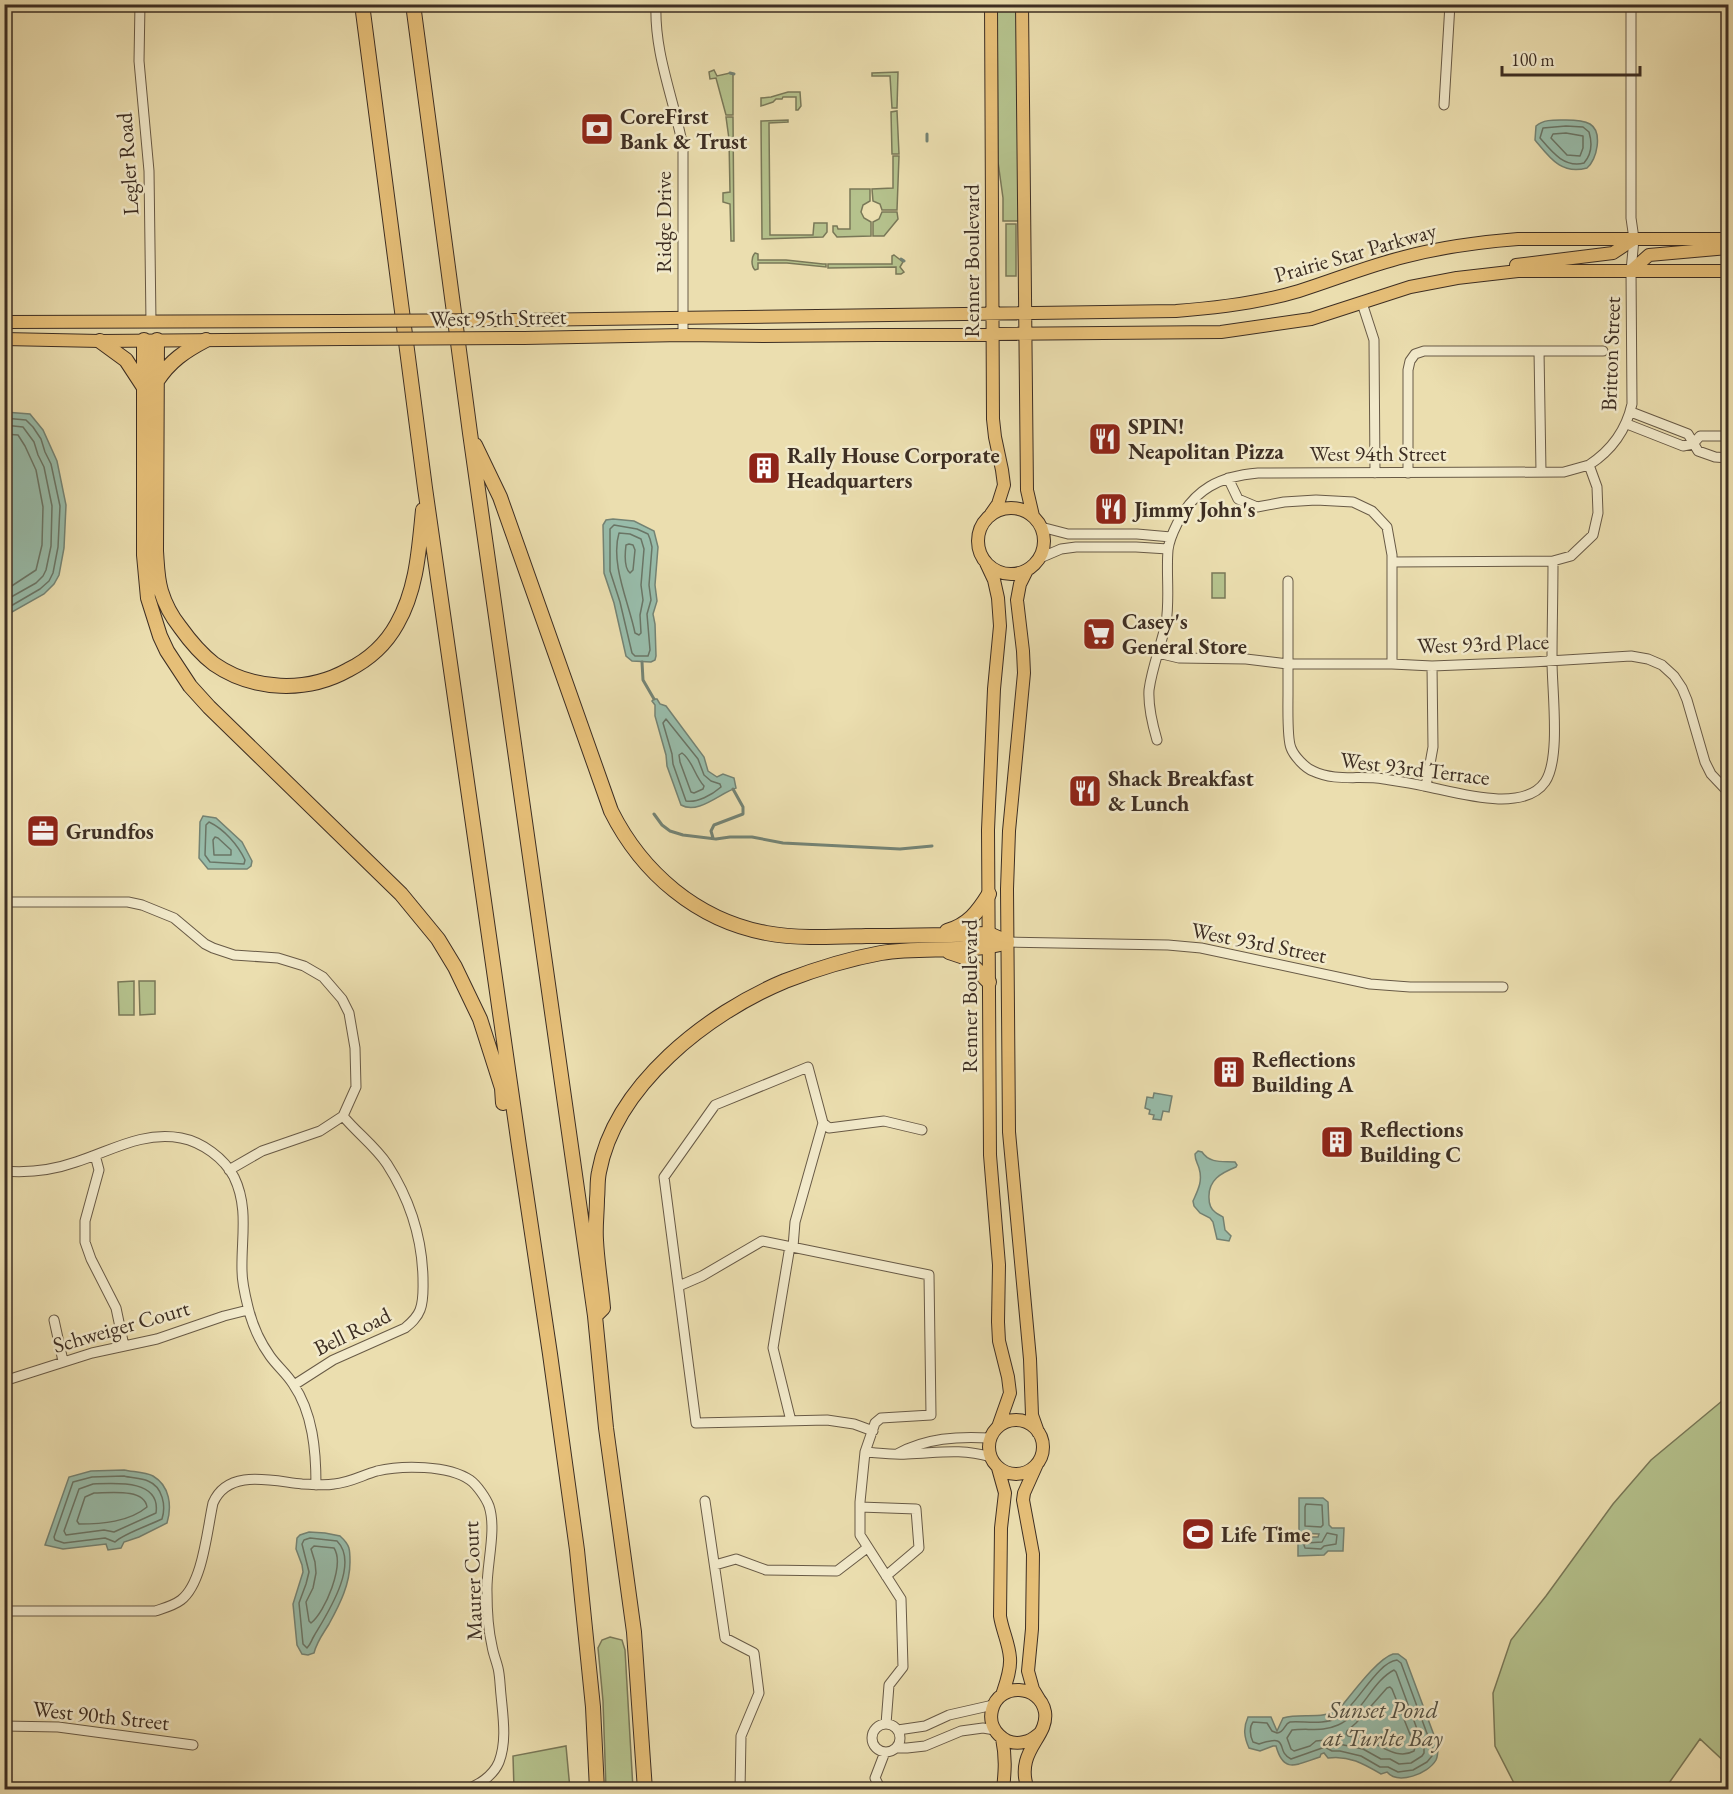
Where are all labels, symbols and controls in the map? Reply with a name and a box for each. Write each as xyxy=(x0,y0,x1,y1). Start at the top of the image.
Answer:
scale bar xyxy=(1502,39,1640,77)
text: 100 m xyxy=(1511,48,1555,71)
place label: CoreFirst Bank & Trust xyxy=(620,102,748,156)
street label: Legler Road xyxy=(109,111,146,216)
bank icon: CoreFirst Bank & Trust xyxy=(579,111,615,147)
street label: Ridge Drive xyxy=(649,171,678,273)
street label: Renner Boulevard xyxy=(957,183,986,338)
street label: Prairie Star Parkway xyxy=(1271,215,1440,289)
street label: Britton Street xyxy=(1594,296,1627,412)
street label: West 95th Street xyxy=(429,302,567,333)
place label: SPIN! Neapolitan Pizza xyxy=(1128,412,1284,466)
restaurant icon: SPIN! Neapolitan Pizza xyxy=(1087,421,1123,457)
street label: West 94th Street xyxy=(1309,439,1447,468)
place label: Rally House Corporate Headquarters xyxy=(787,441,1000,495)
building icon: Rally House Corporate Headquarters xyxy=(746,450,782,486)
restaurant icon: Jimmy John's xyxy=(1093,491,1129,527)
place label: Jimmy John's xyxy=(1132,495,1256,524)
place label: Casey's General Store xyxy=(1122,607,1247,661)
supermarket icon: Casey's General Store xyxy=(1081,616,1117,652)
street label: West 93rd Place xyxy=(1416,627,1550,660)
street label: West 93rd Terrace xyxy=(1338,745,1492,792)
place label: Shack Breakfast & Lunch xyxy=(1108,764,1254,818)
restaurant icon: Shack Breakfast & Lunch xyxy=(1067,773,1103,809)
office icon: Grundfos xyxy=(25,813,61,849)
place label: Grundfos xyxy=(66,817,154,846)
street label: West 93rd Street xyxy=(1189,915,1329,970)
street label: Renner Boulevard xyxy=(955,918,984,1073)
place label: Reflections Building A xyxy=(1252,1045,1356,1099)
building icon: Reflections Building A xyxy=(1211,1054,1247,1090)
place label: Reflections Building C xyxy=(1360,1115,1464,1169)
building icon: Reflections Building C xyxy=(1319,1124,1355,1160)
street label: Schweiger Court xyxy=(50,1293,193,1360)
street label: Bell Road xyxy=(309,1300,396,1363)
sports icon: Life Time xyxy=(1180,1516,1216,1552)
place label: Life Time xyxy=(1221,1520,1310,1549)
street label: Maurer Court xyxy=(456,1521,489,1641)
street label: West 90th Street xyxy=(31,1694,171,1737)
water label: Sunset Pond at Turlte Bay xyxy=(1322,1694,1443,1753)

